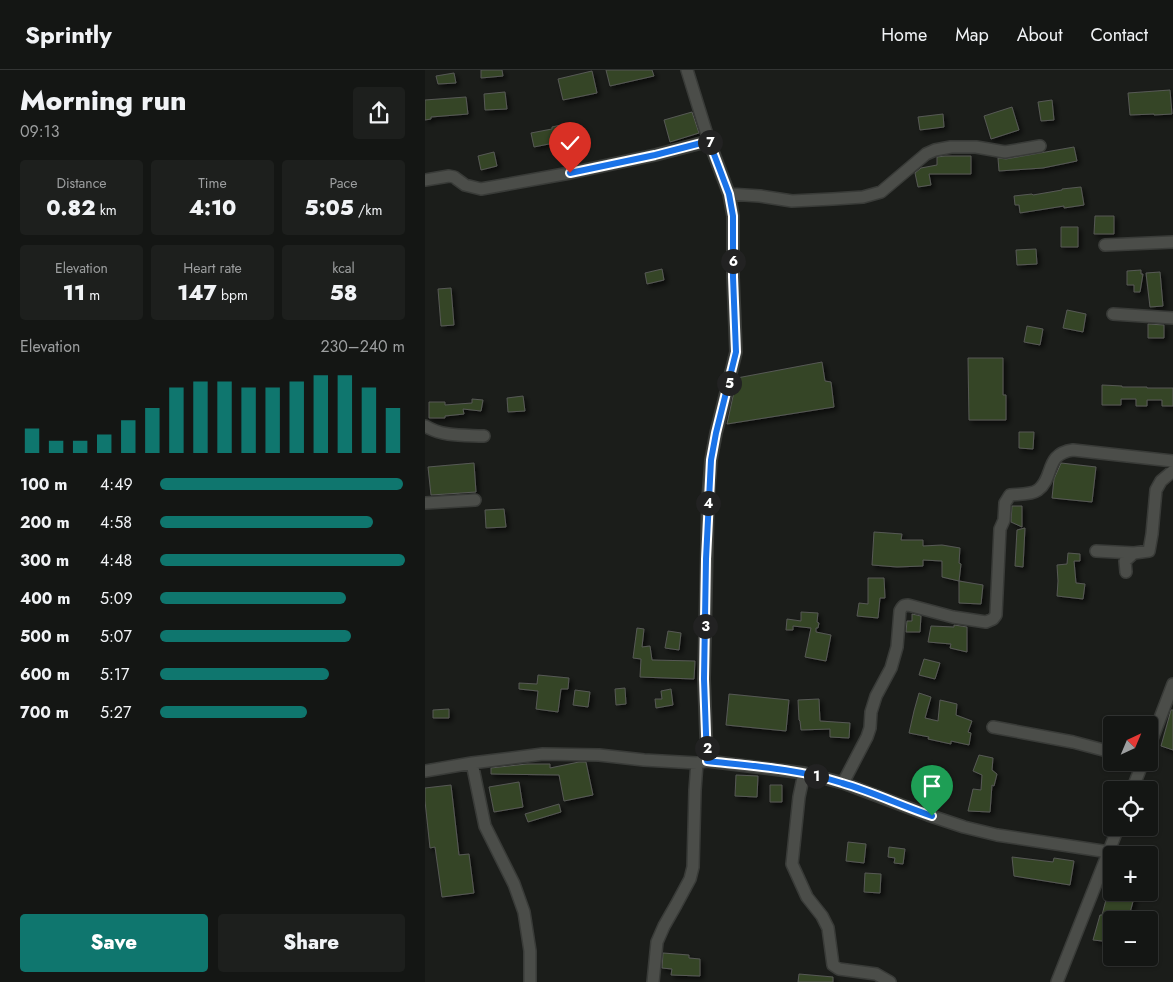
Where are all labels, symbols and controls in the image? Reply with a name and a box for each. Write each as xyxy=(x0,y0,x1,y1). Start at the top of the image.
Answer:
text: Sprintly xyxy=(25,17,112,52)
text: Home xyxy=(881,22,927,48)
text: Map xyxy=(955,22,989,48)
text: About xyxy=(1017,22,1062,48)
text: Contact xyxy=(1090,22,1148,48)
text: Morning run xyxy=(20,80,186,121)
button: share xyxy=(353,87,405,139)
text: 09:13 xyxy=(20,120,60,143)
pin xyxy=(549,122,591,173)
icon: check xyxy=(556,129,584,157)
pin: 7 xyxy=(697,130,723,154)
text: 7 xyxy=(706,132,715,152)
text: Distance xyxy=(56,173,107,193)
text: Time xyxy=(198,173,227,193)
text: Pace xyxy=(330,173,357,193)
text: 0.82 xyxy=(46,193,95,223)
text: 4:10 xyxy=(189,193,236,223)
text: 5:05 xyxy=(305,193,354,223)
text: km xyxy=(95,200,117,220)
text: /km xyxy=(354,200,382,220)
pin: 6 xyxy=(721,248,745,274)
text: 6 xyxy=(729,251,738,271)
text: Elevation xyxy=(55,258,108,278)
text: Heart rate xyxy=(183,258,242,278)
text: kcal xyxy=(332,258,355,278)
text: 11 xyxy=(63,278,85,308)
text: 147 xyxy=(177,278,217,308)
text: 58 xyxy=(330,278,357,308)
text: m xyxy=(85,285,100,305)
text: bpm xyxy=(217,285,248,305)
text: Elevation xyxy=(20,335,80,358)
text: 230–240 m xyxy=(320,335,405,358)
pin: 5 xyxy=(717,370,741,396)
text: 5 xyxy=(725,373,734,393)
text: 100 m xyxy=(20,473,67,496)
text: 4:49 xyxy=(100,473,133,496)
pin: 4 xyxy=(695,490,721,516)
text: 4 xyxy=(704,493,713,513)
text: 200 m xyxy=(20,511,70,534)
text: 4:58 xyxy=(100,511,132,534)
text: 300 m xyxy=(20,549,69,572)
text: 4:48 xyxy=(100,549,132,572)
text: 400 m xyxy=(20,587,70,610)
text: 5:09 xyxy=(100,587,133,610)
pin: 3 xyxy=(693,614,717,638)
text: 3 xyxy=(701,616,710,636)
text: 500 m xyxy=(20,625,69,648)
text: 5:07 xyxy=(100,625,132,648)
text: 600 m xyxy=(20,663,70,686)
text: 5:17 xyxy=(100,663,129,686)
text: 700 m xyxy=(20,701,69,724)
text: 5:27 xyxy=(100,701,131,724)
north arrow xyxy=(1103,716,1157,771)
map controls xyxy=(1103,716,1158,966)
pin: 2 xyxy=(695,736,719,760)
text: 2 xyxy=(703,738,712,758)
pin: 1 xyxy=(803,764,829,788)
pin xyxy=(911,765,953,816)
text: 1 xyxy=(813,766,820,786)
icon: arrive xyxy=(918,772,946,800)
button: locate xyxy=(1103,781,1158,836)
button: + xyxy=(1103,846,1158,901)
button: − xyxy=(1103,911,1158,966)
button: Save xyxy=(20,914,208,972)
button: Share xyxy=(218,914,405,972)

